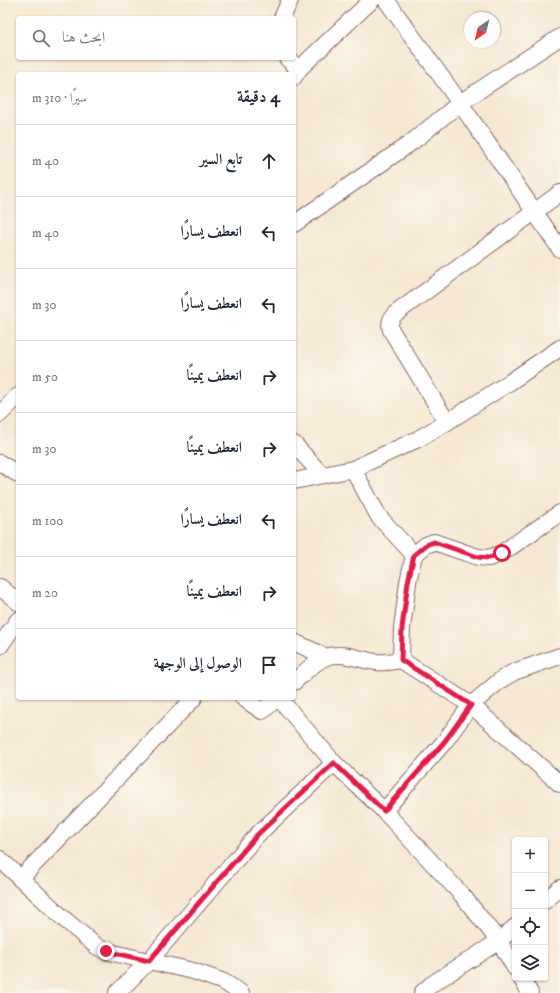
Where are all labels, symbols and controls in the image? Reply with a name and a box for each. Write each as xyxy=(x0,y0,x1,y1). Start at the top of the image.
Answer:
north arrow xyxy=(464,12,500,48)
search box xyxy=(16,16,296,60)
icon: search xyxy=(30,27,52,49)
text: ابحث هنا xyxy=(62,28,105,47)
text: 4 دقيقة xyxy=(237,86,280,108)
text: سيرًا · 310 m xyxy=(32,90,87,106)
text: تابع السير xyxy=(200,150,242,169)
icon: ahead xyxy=(258,150,280,172)
text: 40 m xyxy=(32,153,59,169)
text: انعطف يسارًا xyxy=(181,222,242,241)
icon: left xyxy=(258,222,280,244)
text: 40 m xyxy=(32,225,59,241)
text: انعطف يسارًا xyxy=(181,294,242,313)
icon: left xyxy=(258,294,280,316)
text: 30 m xyxy=(32,297,56,313)
text: انعطف يمينًا xyxy=(187,366,242,385)
icon: right xyxy=(258,366,280,388)
text: 50 m xyxy=(32,369,58,385)
text: انعطف يمينًا xyxy=(187,438,242,457)
icon: right xyxy=(258,438,280,460)
text: 30 m xyxy=(32,441,56,457)
text: انعطف يسارًا xyxy=(181,510,242,529)
icon: left xyxy=(258,510,280,532)
text: 100 m xyxy=(32,513,63,529)
route start xyxy=(493,544,511,562)
text: انعطف يمينًا xyxy=(187,582,242,601)
icon: right xyxy=(258,582,280,604)
text: 20 m xyxy=(32,585,58,601)
text: الوصول إلى الوجهة xyxy=(153,654,242,673)
icon: arrive xyxy=(258,654,280,676)
map controls xyxy=(512,837,548,981)
button: + xyxy=(512,837,548,873)
button: − xyxy=(512,873,548,909)
button: locate xyxy=(512,909,548,945)
route end xyxy=(97,942,115,960)
button: layers xyxy=(512,945,548,981)

